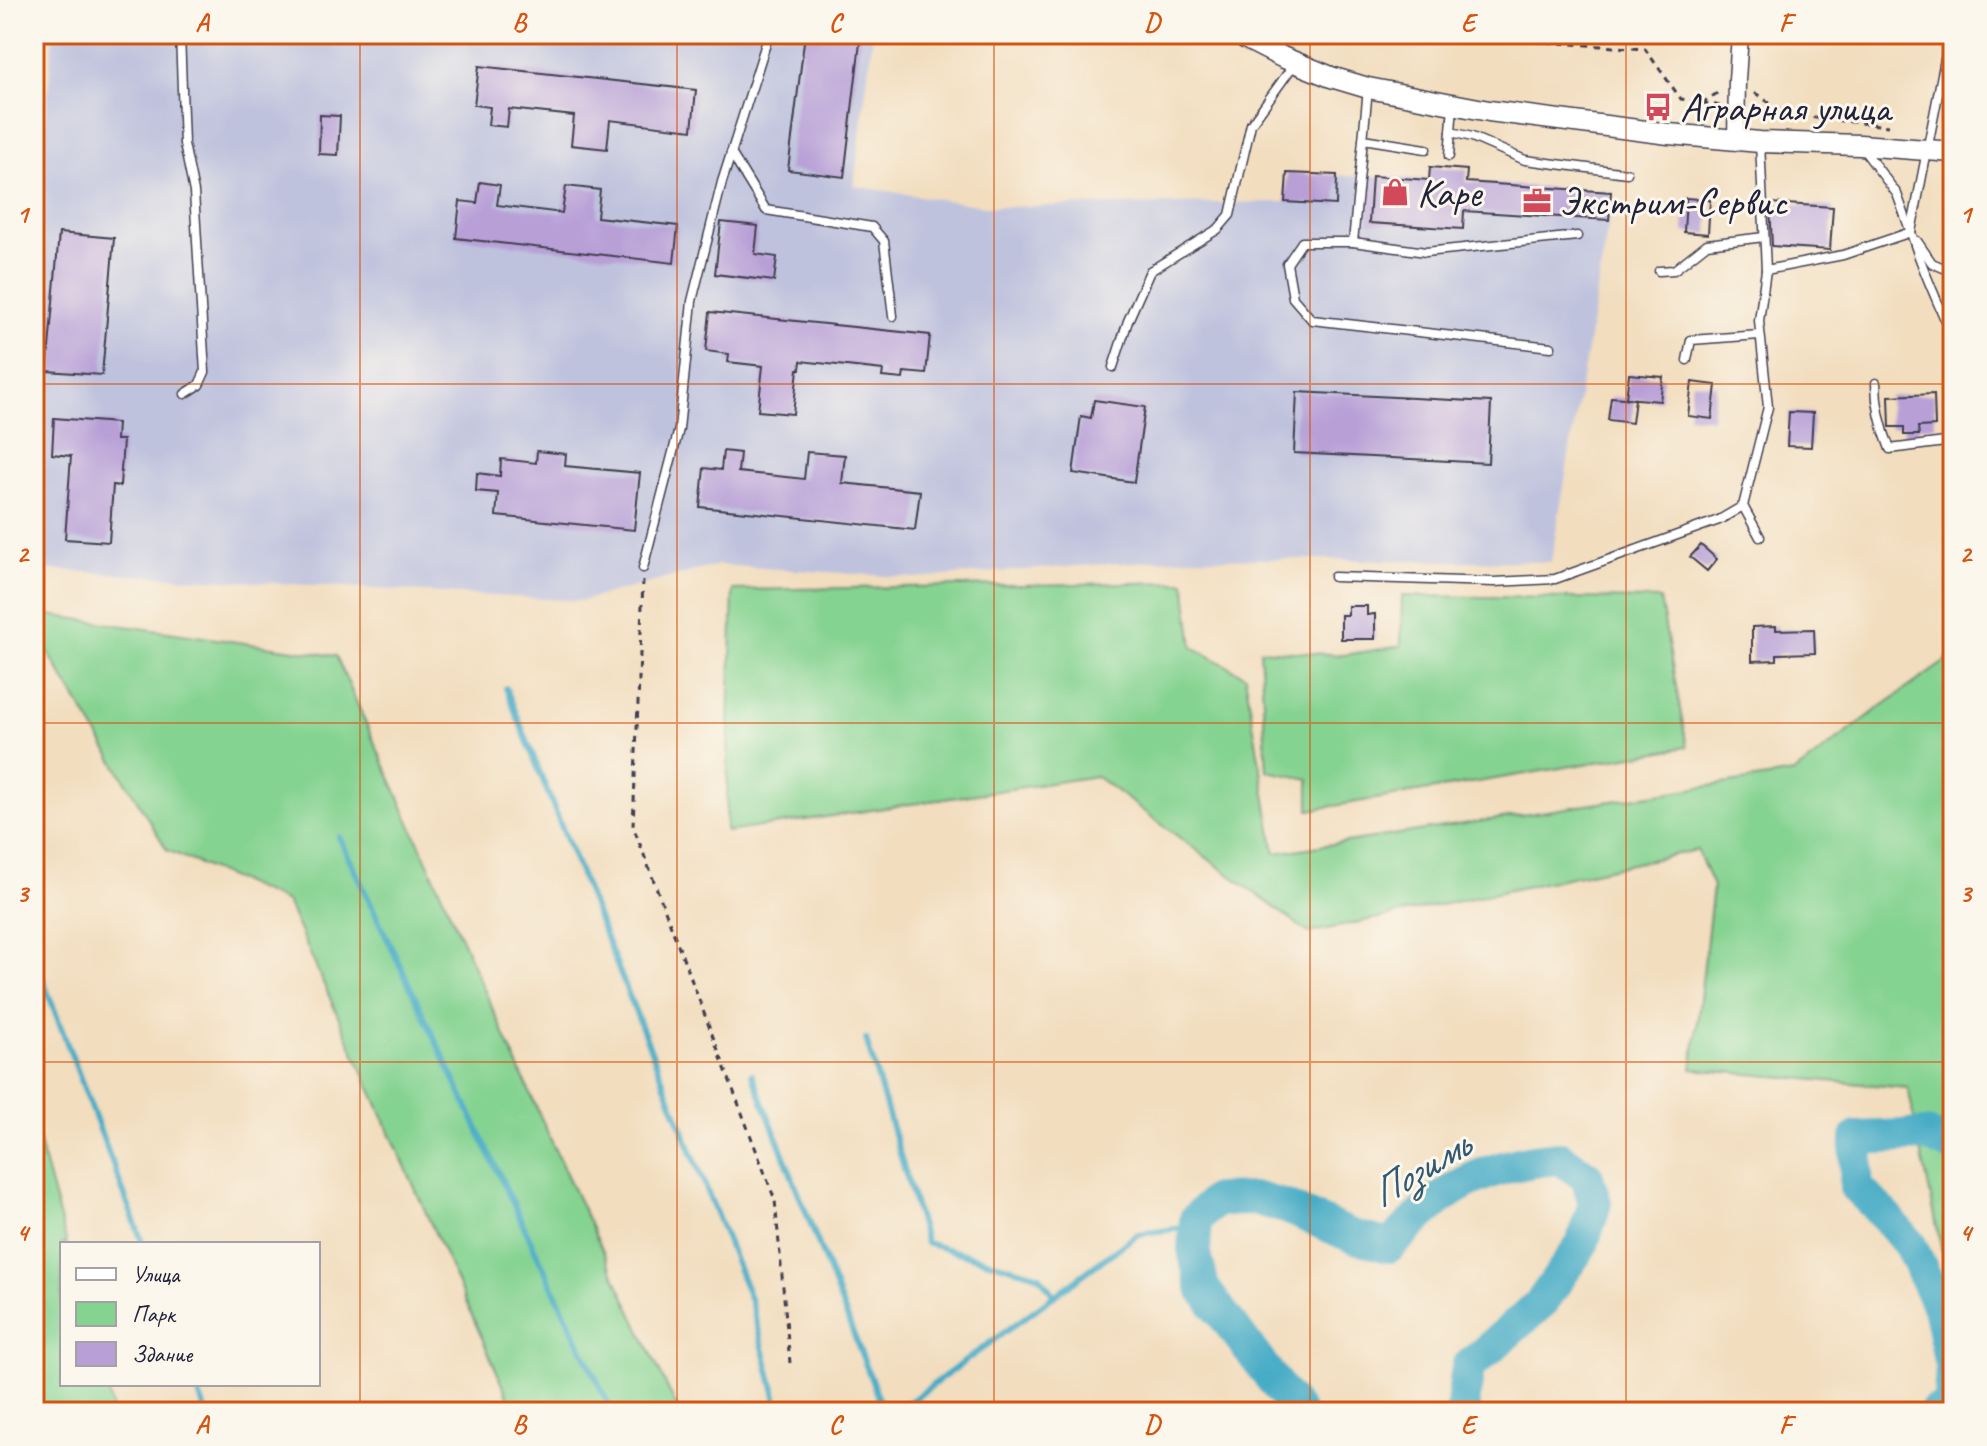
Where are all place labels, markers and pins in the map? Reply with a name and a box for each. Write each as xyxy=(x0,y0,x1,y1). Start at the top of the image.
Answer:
place label: Аграрная улица xyxy=(1680,83,1894,133)
bus stop icon: Аграрная улица xyxy=(1643,92,1673,122)
place label: Каре xyxy=(1417,168,1484,218)
shop icon: Каре xyxy=(1380,177,1410,207)
place label: Экстрим-Сервис xyxy=(1559,177,1788,227)
office icon: Экстрим-Сервис xyxy=(1522,186,1552,216)

